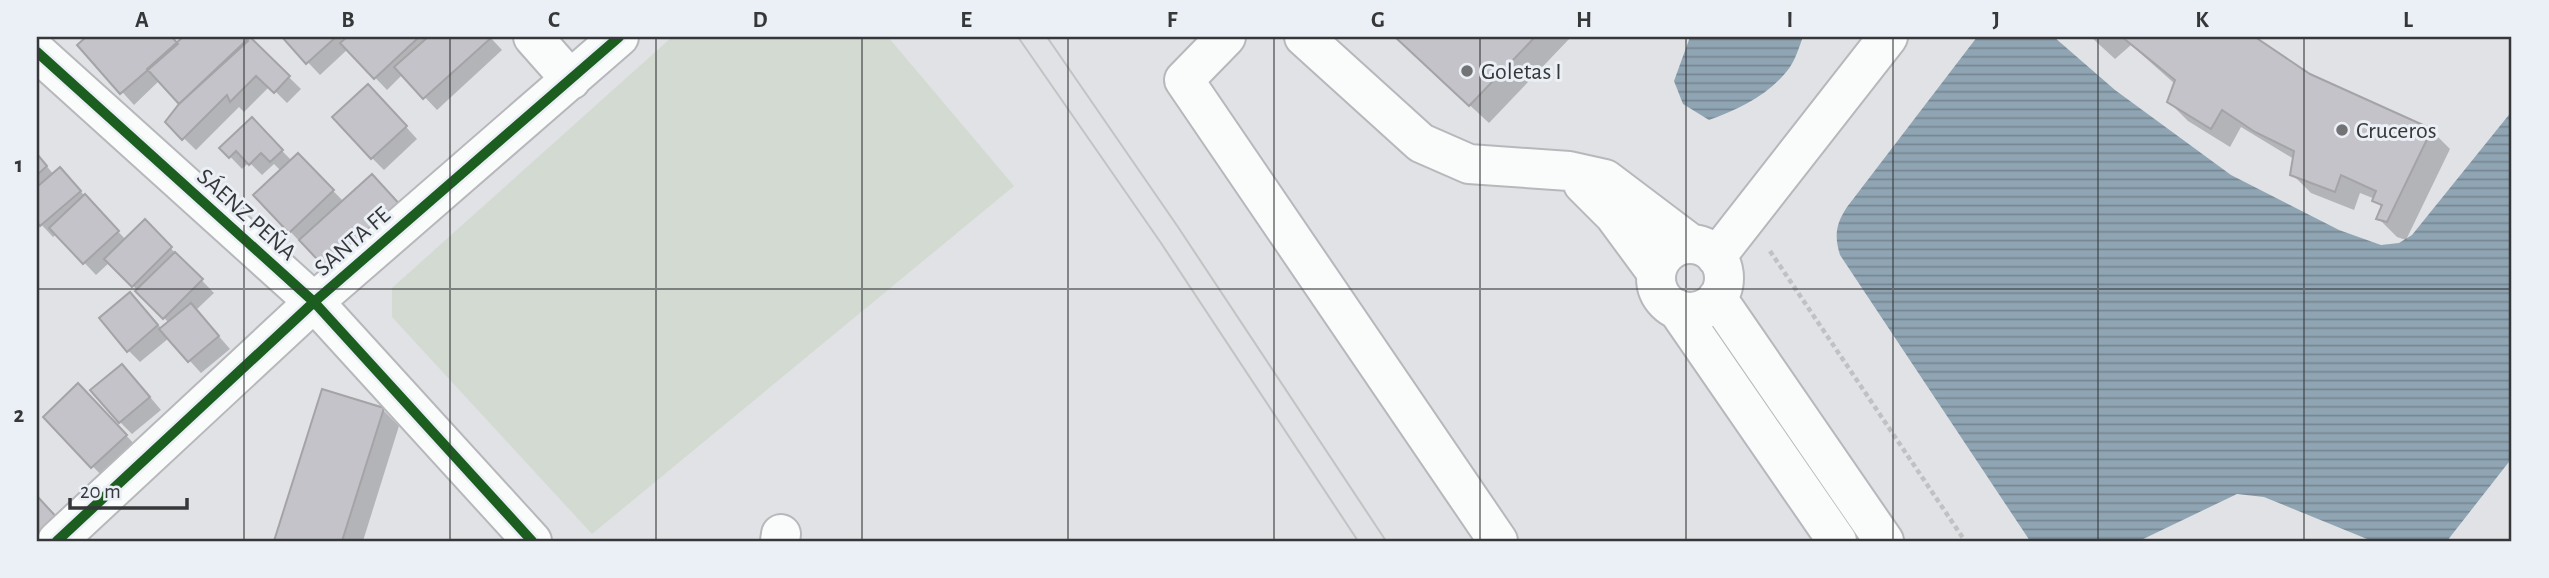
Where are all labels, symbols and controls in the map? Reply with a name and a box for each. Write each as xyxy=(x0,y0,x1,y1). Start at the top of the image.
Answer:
text: A xyxy=(135,9,149,32)
text: B xyxy=(341,9,355,32)
text: C xyxy=(548,9,560,32)
text: D xyxy=(752,9,768,32)
text: E xyxy=(960,9,972,32)
text: F xyxy=(1167,9,1178,32)
text: G xyxy=(1371,9,1385,32)
text: H xyxy=(1576,9,1592,32)
text: I xyxy=(1787,9,1793,32)
text: J xyxy=(1992,9,2000,32)
text: K xyxy=(2195,9,2209,32)
text: L xyxy=(2403,9,2413,32)
place label: Goletas I xyxy=(1481,60,1562,84)
marker: Goletas I xyxy=(1459,63,1475,79)
place label: Cruceros xyxy=(2356,119,2437,143)
marker: Cruceros xyxy=(2334,122,2350,138)
text: 1 xyxy=(15,154,23,177)
street label: SÁENZ PEÑA xyxy=(192,163,302,265)
street label: SANTA FE xyxy=(310,202,395,281)
text: 2 xyxy=(14,404,25,427)
scale bar xyxy=(70,466,187,510)
text: 20 m xyxy=(80,481,121,502)

